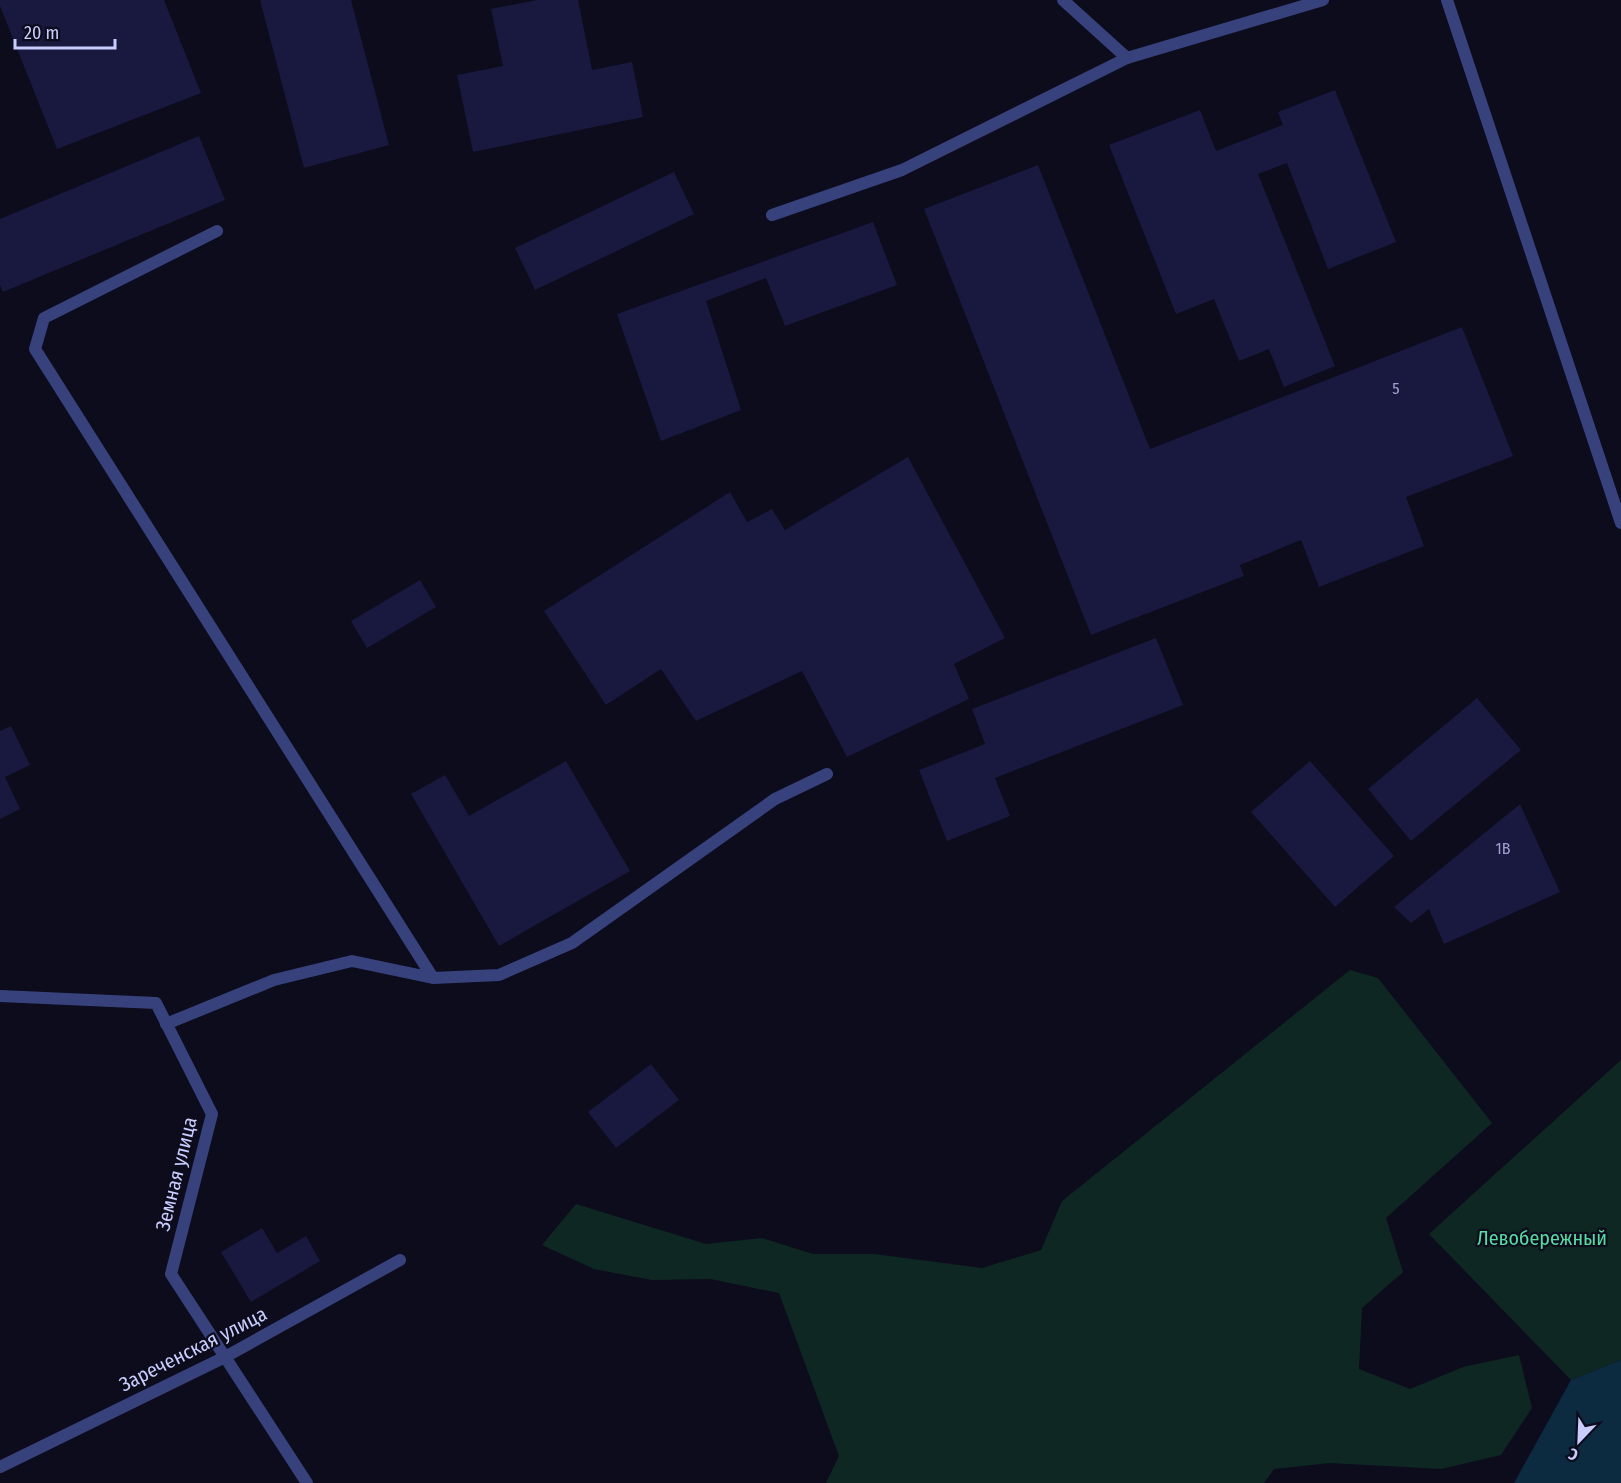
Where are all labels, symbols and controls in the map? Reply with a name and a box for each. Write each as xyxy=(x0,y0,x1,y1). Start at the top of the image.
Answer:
scale bar xyxy=(15,12,116,50)
text: 20 m xyxy=(24,22,59,44)
house number: 5 xyxy=(1392,379,1400,398)
house number: 1В xyxy=(1496,839,1511,858)
street label: Земная улица xyxy=(150,1114,202,1234)
park label: Левобережный xyxy=(1477,1226,1607,1250)
street label: Зареченская улица xyxy=(115,1301,271,1397)
north arrow xyxy=(1549,1411,1609,1471)
text: С xyxy=(1565,1444,1581,1465)

